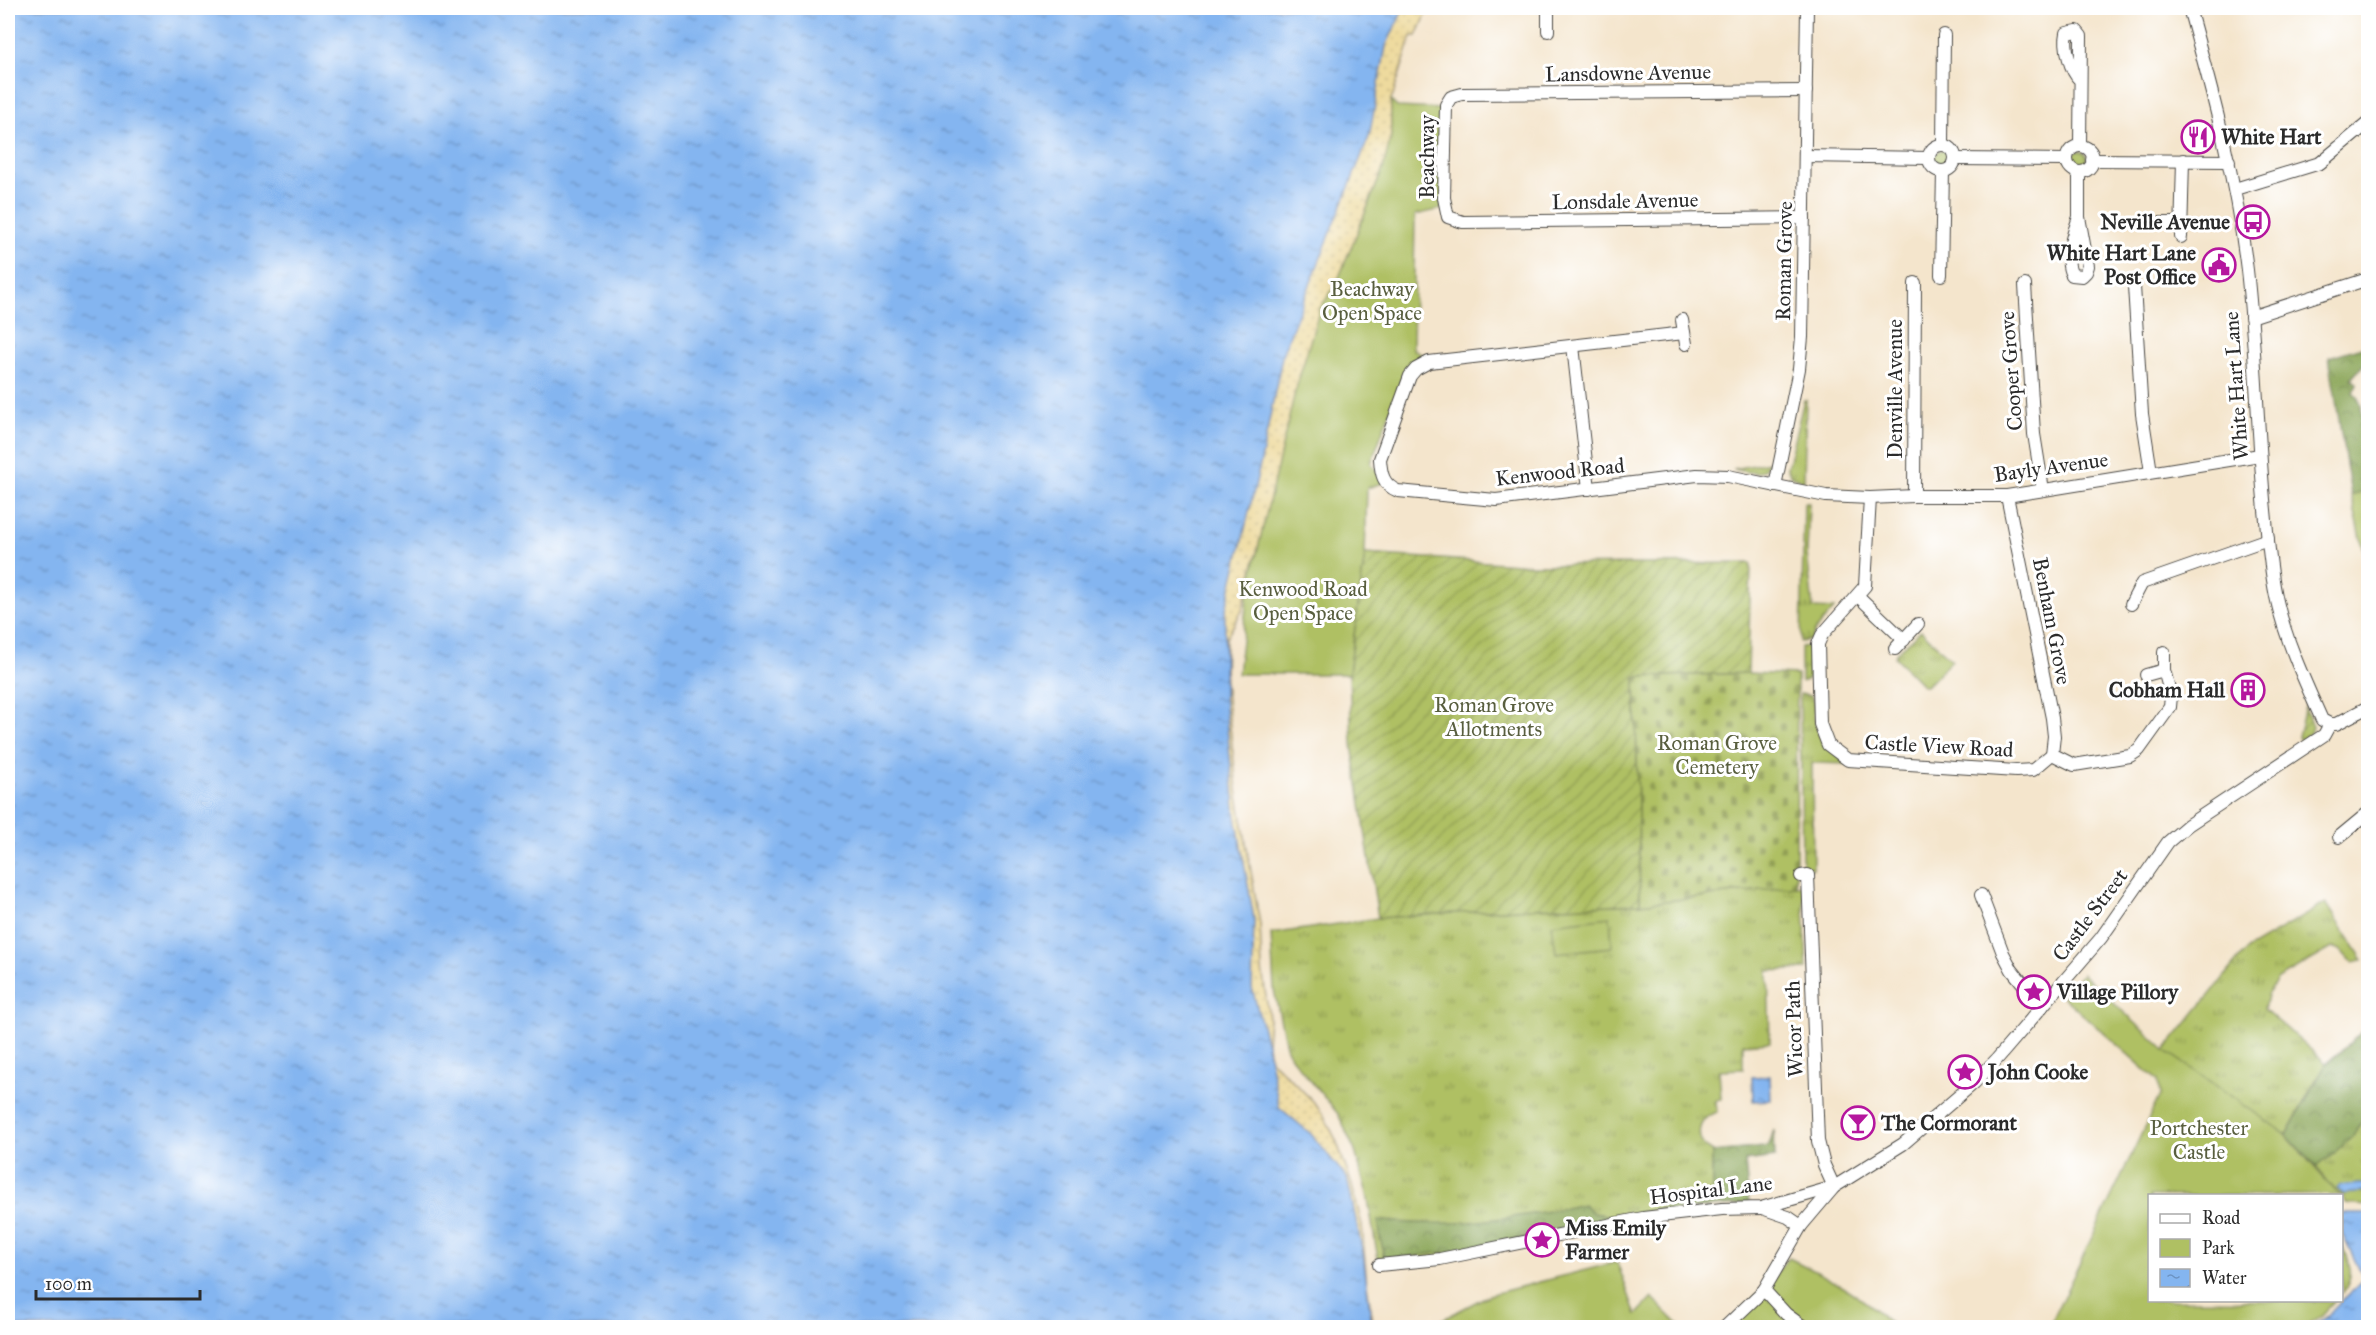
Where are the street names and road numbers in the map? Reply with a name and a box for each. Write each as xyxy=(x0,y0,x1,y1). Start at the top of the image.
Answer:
street label: Lansdowne Avenue xyxy=(1545,59,1711,87)
street label: Beachway xyxy=(1414,114,1440,199)
street label: Lonsdale Avenue xyxy=(1551,187,1699,215)
street label: Roman Grove xyxy=(1770,201,1798,321)
street label: Cooper Grove xyxy=(1994,310,2028,432)
street label: White Hart Lane xyxy=(2218,310,2254,461)
street label: Denville Avenue xyxy=(1882,319,1908,459)
street label: Bayly Avenue xyxy=(1992,446,2110,488)
street label: Kenwood Road xyxy=(1494,452,1626,492)
street label: Benham Grove xyxy=(2027,555,2077,687)
street label: Castle View Road xyxy=(1864,729,2015,763)
street label: Castle Street xyxy=(2047,863,2134,966)
street label: Wicor Path xyxy=(1779,980,1809,1078)
street label: Hospital Lane xyxy=(1648,1170,1774,1210)

